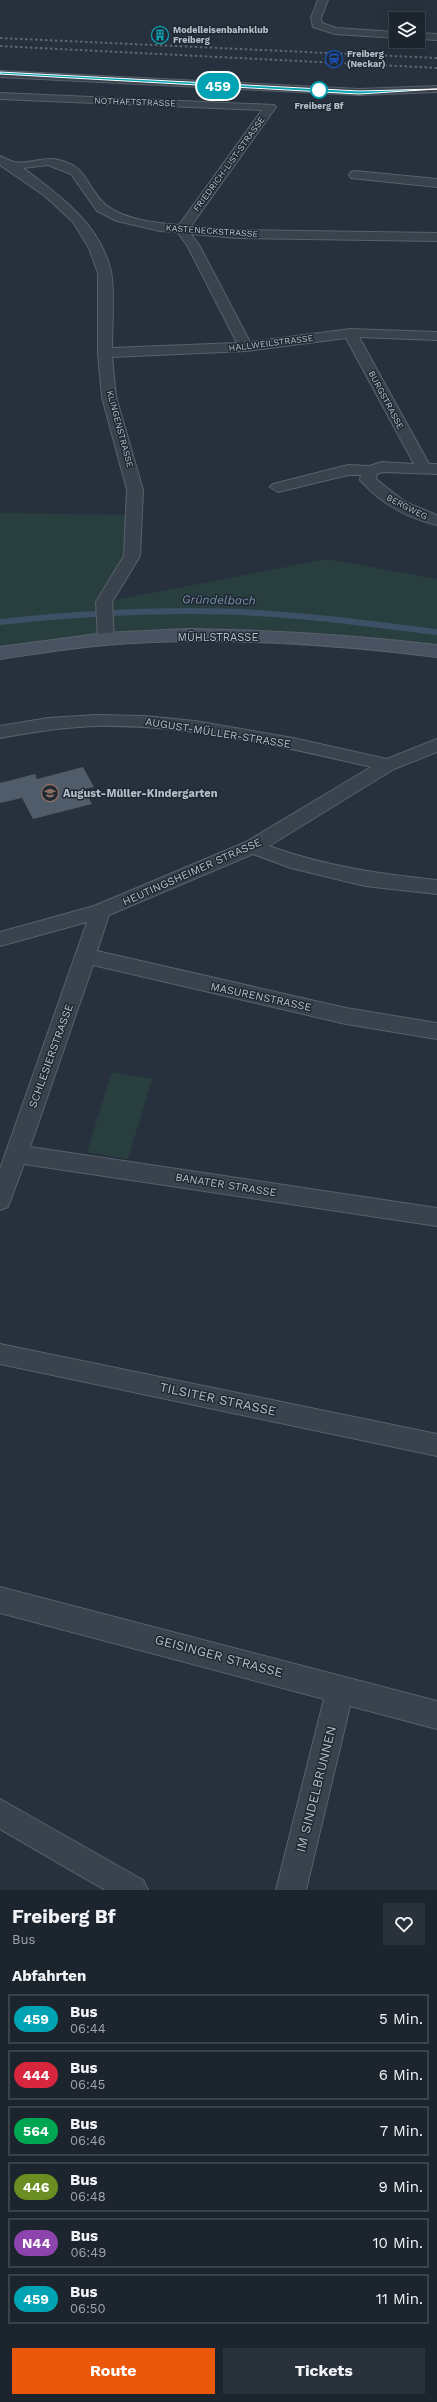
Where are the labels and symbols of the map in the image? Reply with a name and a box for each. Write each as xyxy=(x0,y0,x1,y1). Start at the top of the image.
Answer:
building icon: Modelleisenbahnklub Freiberg xyxy=(150,25,170,45)
place label: Modelleisenbahnklub Freiberg xyxy=(173,25,269,45)
station icon: Freiberg (Neckar) xyxy=(324,49,344,69)
place label: Freiberg (Neckar) xyxy=(347,49,385,69)
line badge: 459 xyxy=(195,73,241,99)
marker: Freiberg Bf xyxy=(310,81,328,99)
street label: NOTHAFTSTRASSE xyxy=(94,96,176,108)
place label: Freiberg Bf xyxy=(294,101,344,111)
street label: FRIEDRICH-LIST-STRASSE xyxy=(191,114,267,213)
street label: KASTENECKSTRASSE xyxy=(165,223,259,239)
street label: HALLWEILSTRASSE xyxy=(228,333,314,353)
street label: BURGSTRASSE xyxy=(366,369,406,431)
street label: KLINGENSTRASSE xyxy=(105,389,135,469)
street label: BERGWEG xyxy=(385,492,429,522)
water label: Gründelbach xyxy=(182,592,256,608)
street label: MÜHLSTRASSE xyxy=(178,630,258,644)
street label: AUGUST-MÜLLER-STRASSE xyxy=(144,714,292,751)
school or university icon: August-Müller-Kindergarten xyxy=(40,783,60,803)
place label: August-Müller-Kindergarten xyxy=(63,787,218,800)
street label: HEUTINGSHEIMER STRASSE xyxy=(121,835,263,909)
street label: MASURENSTRASSE xyxy=(209,980,313,1014)
street label: SCHLESIERSTRASSE xyxy=(26,1002,76,1110)
street label: BANATER STRASSE xyxy=(174,1171,278,1199)
street label: TILSITER STRASSE xyxy=(158,1379,278,1419)
street label: GEISINGER STRASSE xyxy=(153,1632,285,1680)
street label: IM SINDELBRUNNEN xyxy=(293,1724,339,1854)

